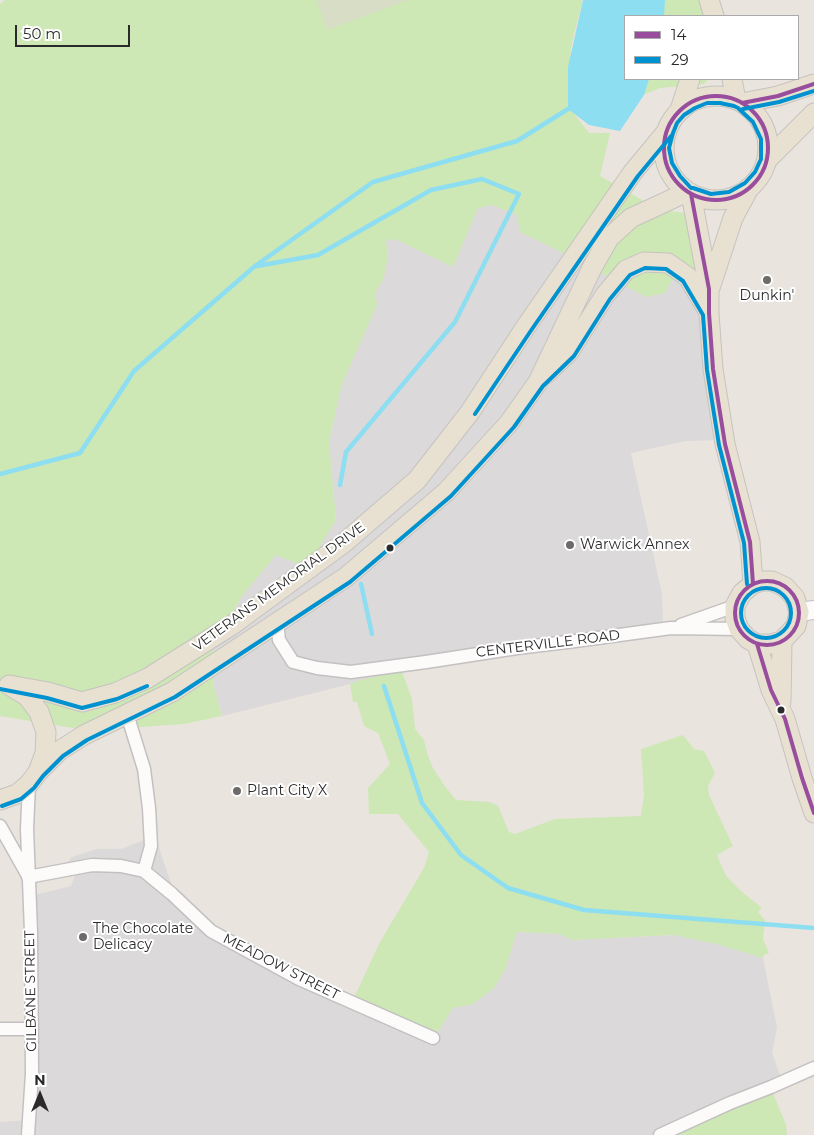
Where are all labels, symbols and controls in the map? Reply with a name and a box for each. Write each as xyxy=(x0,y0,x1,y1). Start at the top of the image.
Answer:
scale bar xyxy=(18,15,132,47)
legend xyxy=(624,15,799,80)
text: 50 m xyxy=(23,24,61,43)
text: 14 xyxy=(671,25,686,44)
text: 29 xyxy=(671,50,689,69)
marker: Dunkin' xyxy=(761,274,773,286)
place label: Dunkin' xyxy=(740,288,794,304)
street label: VETERANS MEMORIAL DRIVE xyxy=(190,519,368,655)
place label: Warwick Annex xyxy=(580,537,689,553)
marker: Warwick Annex xyxy=(564,539,576,551)
unlabelled marker xyxy=(385,543,395,553)
street label: CENTERVILLE ROAD xyxy=(475,627,621,661)
unlabelled marker xyxy=(776,705,786,715)
place label: Plant City X xyxy=(247,783,327,799)
marker: Plant City X xyxy=(231,785,243,797)
place label: The Chocolate Delicacy xyxy=(93,921,193,954)
street label: GILBANE STREET xyxy=(22,930,40,1052)
street label: MEADOW STREET xyxy=(220,930,342,1004)
marker: The Chocolate Delicacy xyxy=(77,931,89,943)
north arrow xyxy=(15,1070,65,1120)
text: N xyxy=(34,1071,46,1089)

